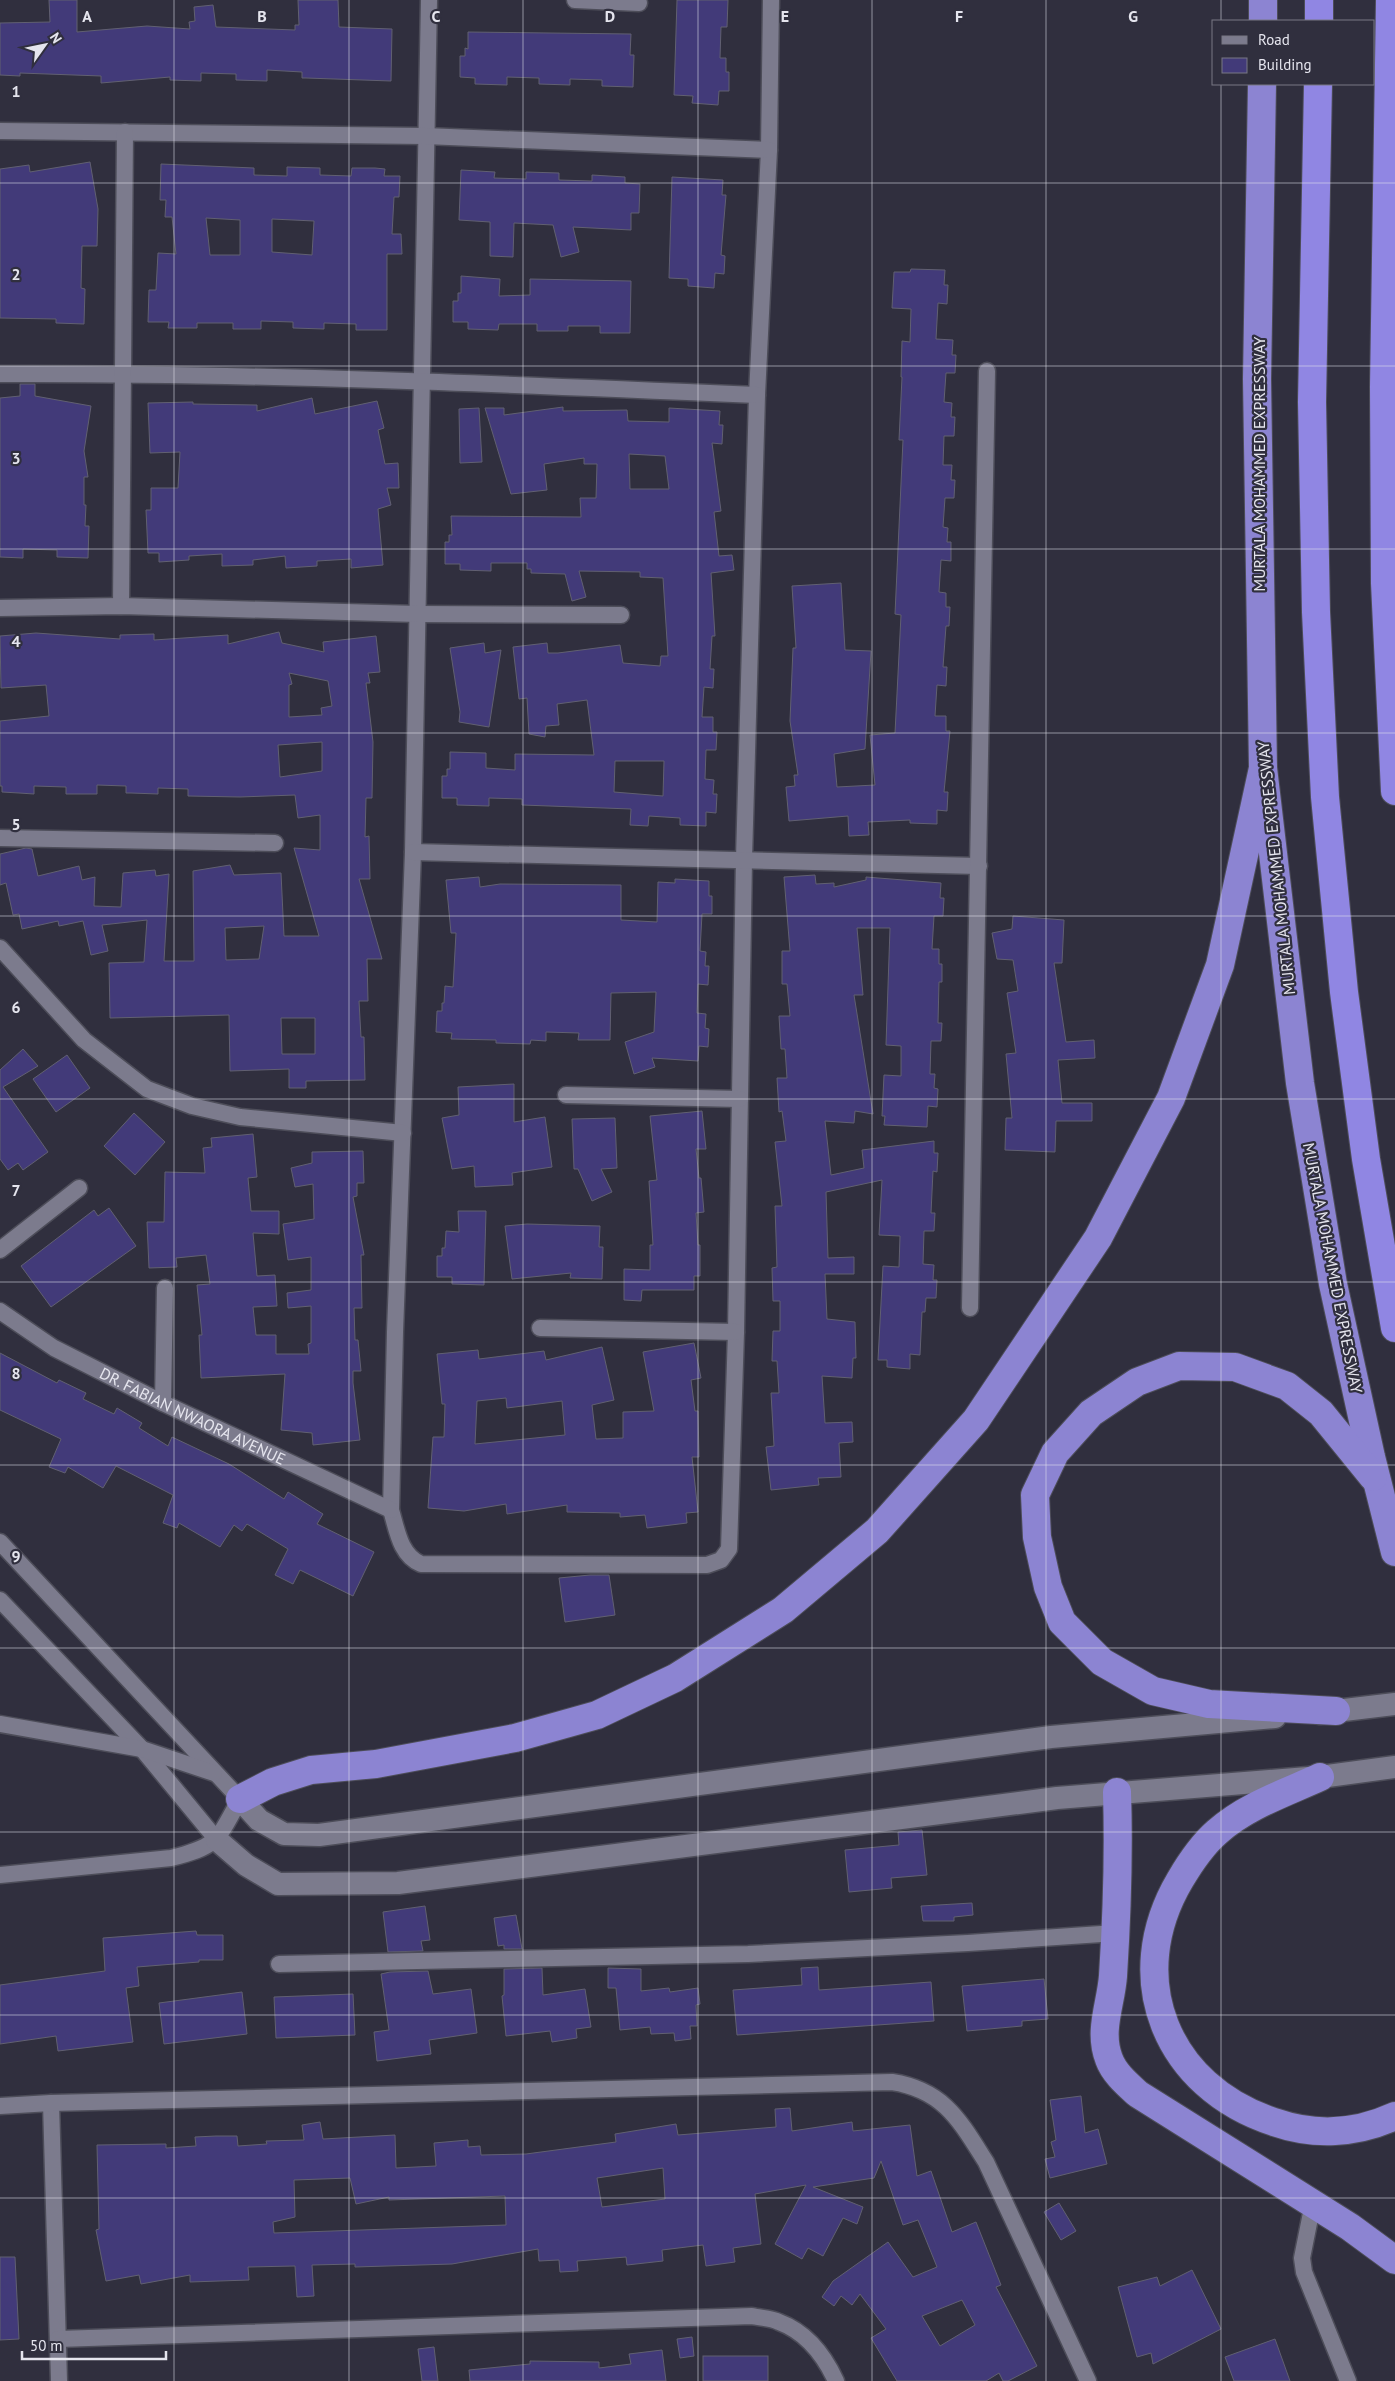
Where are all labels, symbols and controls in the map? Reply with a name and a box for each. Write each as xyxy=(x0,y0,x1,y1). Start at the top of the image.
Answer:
text: A xyxy=(82,6,92,26)
text: B xyxy=(257,6,267,26)
text: C xyxy=(432,6,441,26)
text: D xyxy=(605,6,615,26)
text: E xyxy=(781,6,789,26)
text: F xyxy=(955,6,963,26)
text: G xyxy=(1128,6,1138,26)
north arrow xyxy=(20,20,70,70)
legend xyxy=(1212,20,1375,85)
text: N xyxy=(46,29,66,47)
text: Road xyxy=(1258,30,1290,49)
text: Building xyxy=(1258,55,1312,74)
text: 1 xyxy=(11,81,21,101)
text: 2 xyxy=(11,264,21,284)
street label: MURTALA MOHAMMED EXPRESSWAY xyxy=(1249,336,1269,591)
text: 3 xyxy=(11,448,21,468)
text: 4 xyxy=(11,631,21,651)
street label: MURTALA MOHAMMED EXPRESSWAY xyxy=(1253,740,1299,996)
text: 5 xyxy=(11,814,21,834)
text: 6 xyxy=(11,997,21,1017)
street label: MURTALA MOHAMMED EXPRESSWAY xyxy=(1299,1141,1367,1395)
text: 7 xyxy=(11,1180,21,1200)
text: 8 xyxy=(11,1363,21,1383)
street label: DR. FABIAN NWAORA AVENUE xyxy=(96,1363,289,1469)
text: 9 xyxy=(11,1546,21,1566)
scale bar xyxy=(22,2328,166,2360)
text: 50 m xyxy=(30,2336,63,2355)

